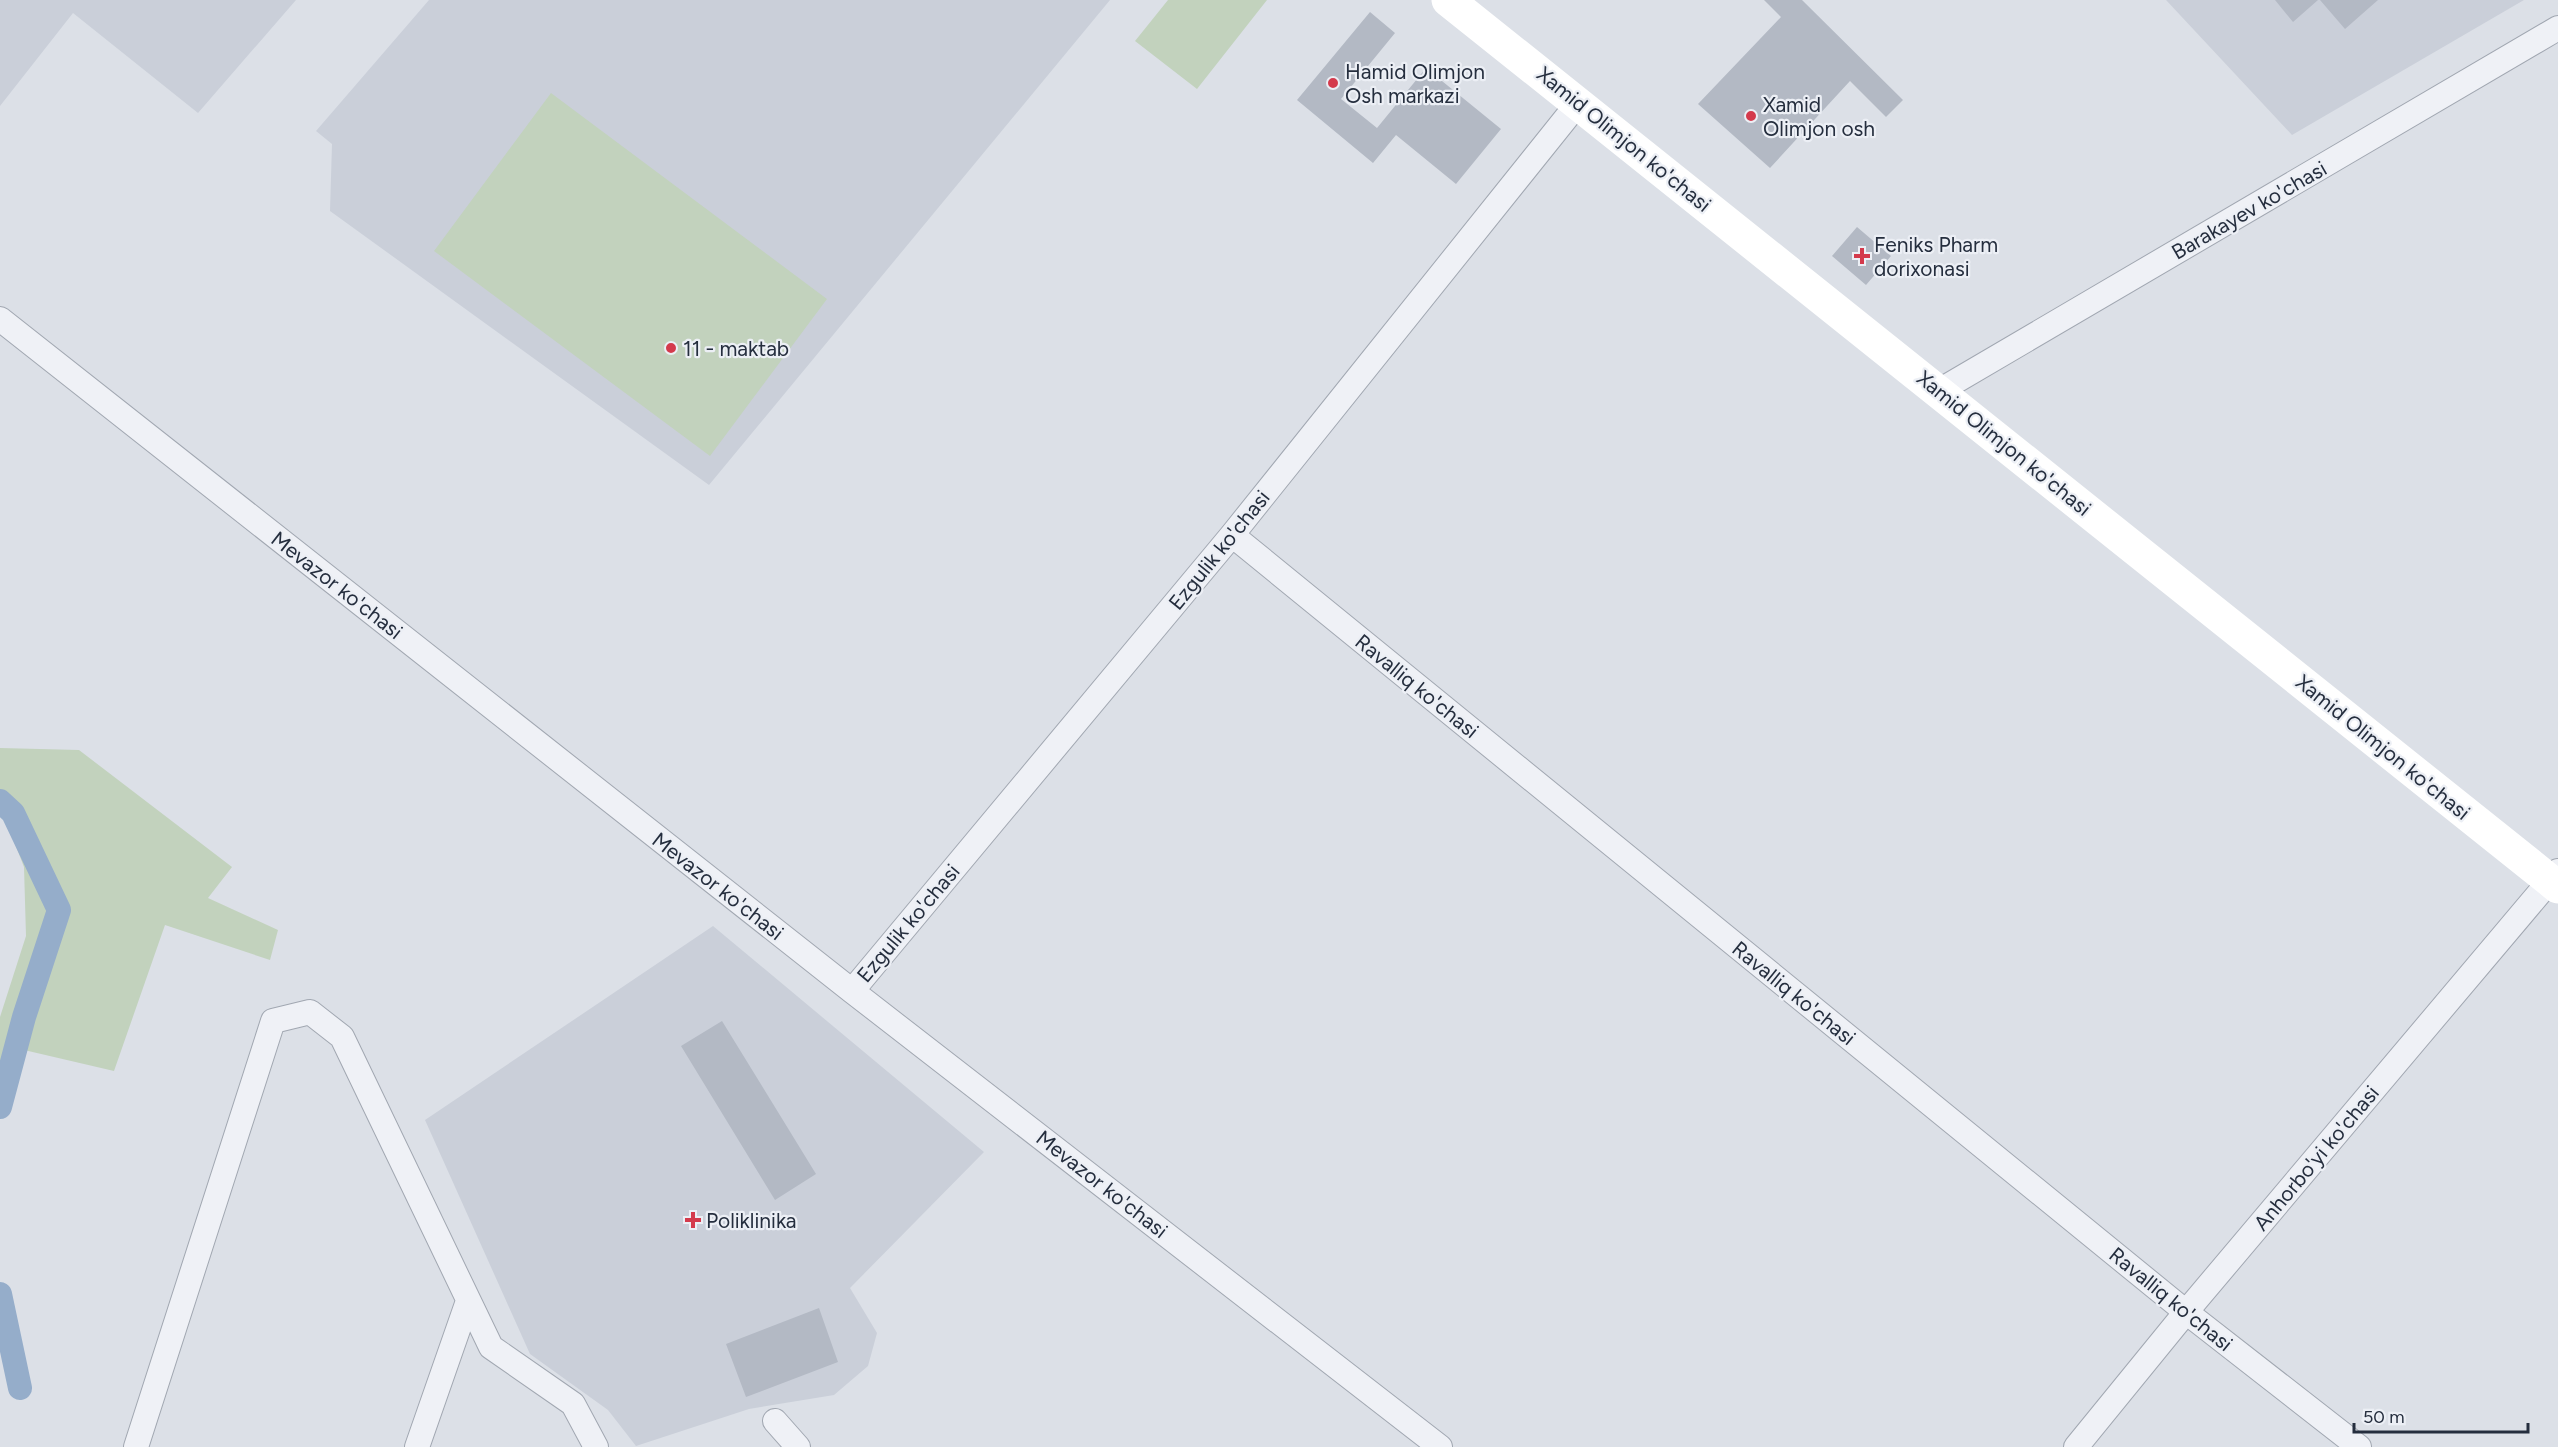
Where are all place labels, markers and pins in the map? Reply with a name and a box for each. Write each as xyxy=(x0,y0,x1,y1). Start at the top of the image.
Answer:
place label: Hamid Olimjon Osh markazi xyxy=(1345,59,1485,108)
marker: Hamid Olimjon Osh markazi xyxy=(1326,76,1340,90)
place label: Xamid Olimjon osh xyxy=(1763,92,1875,141)
marker: Xamid Olimjon osh xyxy=(1744,109,1758,123)
place label: Feniks Pharm dorixonasi xyxy=(1874,232,1998,281)
marker: Feniks Pharm dorixonasi xyxy=(1855,249,1869,263)
place label: 11 - maktab xyxy=(683,336,789,361)
marker: 11 - maktab xyxy=(664,341,678,355)
place label: Poliklinika xyxy=(706,1208,797,1233)
marker: Poliklinika xyxy=(684,1211,702,1229)

